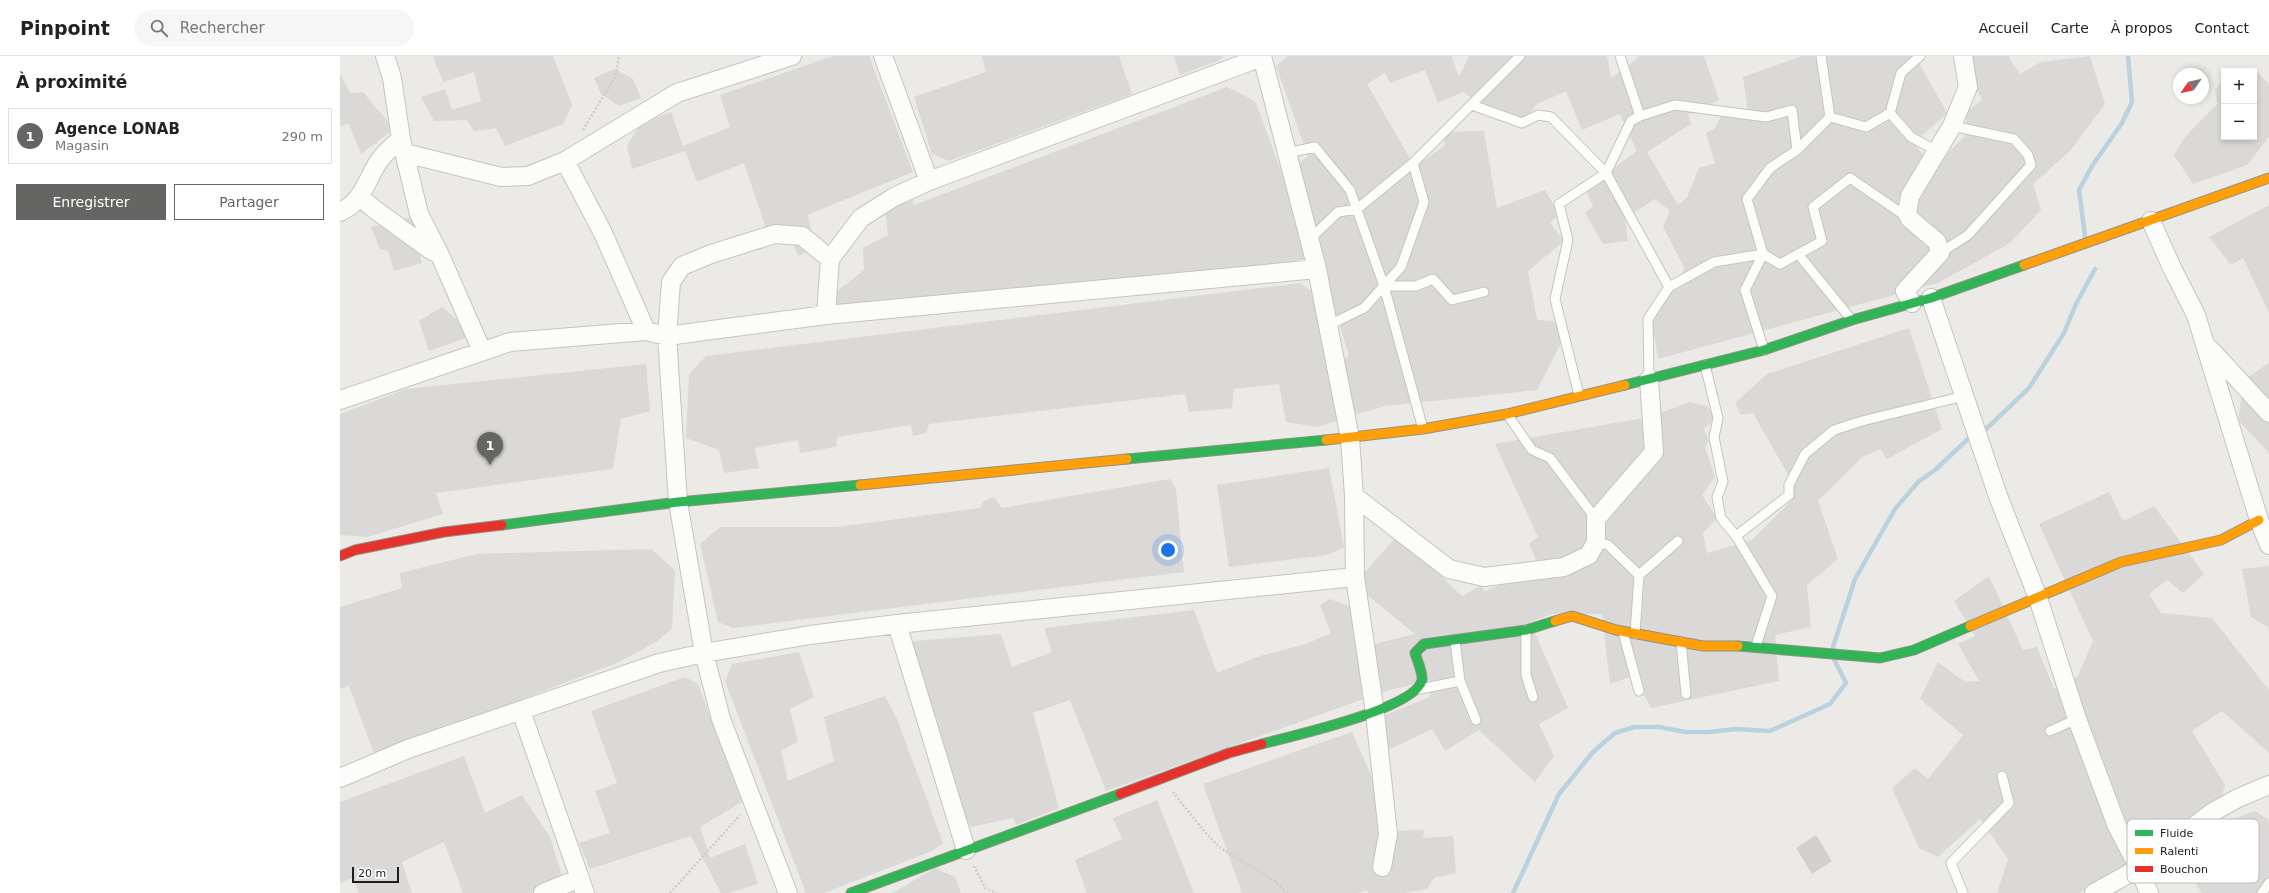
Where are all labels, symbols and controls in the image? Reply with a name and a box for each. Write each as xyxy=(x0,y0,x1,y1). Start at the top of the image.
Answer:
search box xyxy=(134,10,414,46)
text: Pinpoint xyxy=(20,17,110,39)
icon: search xyxy=(148,17,170,39)
text: Rechercher xyxy=(180,19,265,37)
text: Accueil xyxy=(1979,20,2029,36)
text: Carte xyxy=(2051,20,2089,36)
text: À propos xyxy=(2111,20,2173,36)
text: Contact xyxy=(2195,20,2249,36)
north arrow xyxy=(2173,68,2209,104)
map controls xyxy=(2221,68,2257,140)
button: + xyxy=(2221,68,2257,104)
text: À proximité xyxy=(16,72,127,92)
button: − xyxy=(2221,104,2257,140)
text: Agence LONAB xyxy=(55,120,180,138)
text: 1 xyxy=(25,129,35,144)
text: 290 m xyxy=(281,129,323,144)
text: Magasin xyxy=(55,138,109,153)
button: Enregistrer xyxy=(16,184,166,220)
button: Partager xyxy=(174,184,324,220)
pin: 1 xyxy=(477,432,503,465)
your location xyxy=(1158,540,1178,560)
legend xyxy=(2127,819,2259,883)
text: Fluide xyxy=(2160,827,2193,840)
text: Ralenti xyxy=(2160,845,2198,858)
text: Bouchon xyxy=(2160,863,2208,876)
scale bar xyxy=(352,865,399,884)
text: 20 m xyxy=(358,867,386,880)

